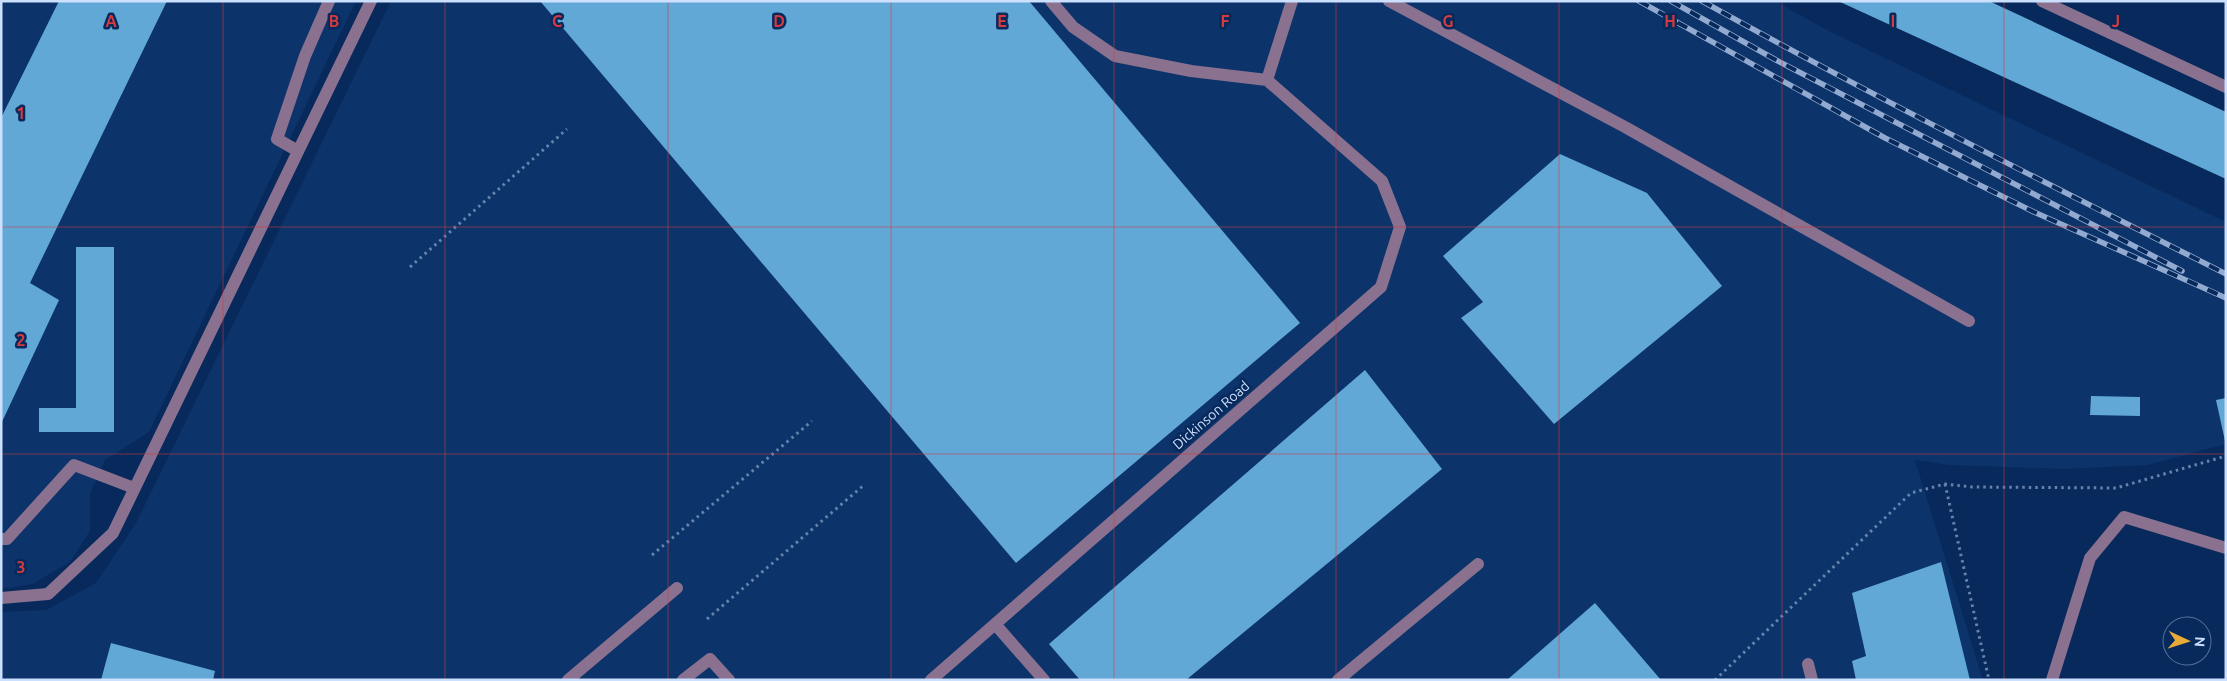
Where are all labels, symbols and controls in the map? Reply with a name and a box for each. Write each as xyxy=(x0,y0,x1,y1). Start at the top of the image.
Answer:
text: A xyxy=(105,12,117,30)
text: B xyxy=(329,12,339,30)
text: C xyxy=(552,12,562,30)
text: D xyxy=(773,12,785,30)
text: E xyxy=(997,12,1007,30)
text: F xyxy=(1221,12,1230,30)
text: G xyxy=(1442,12,1454,30)
text: H xyxy=(1664,12,1676,30)
text: I xyxy=(1891,12,1895,30)
text: J xyxy=(2112,12,2120,30)
text: 1 xyxy=(16,104,26,122)
text: 2 xyxy=(16,331,26,349)
street label: Dickinson Road xyxy=(1170,377,1252,453)
text: 3 xyxy=(16,558,26,576)
north arrow xyxy=(2162,616,2212,666)
text: N xyxy=(2192,636,2208,648)

